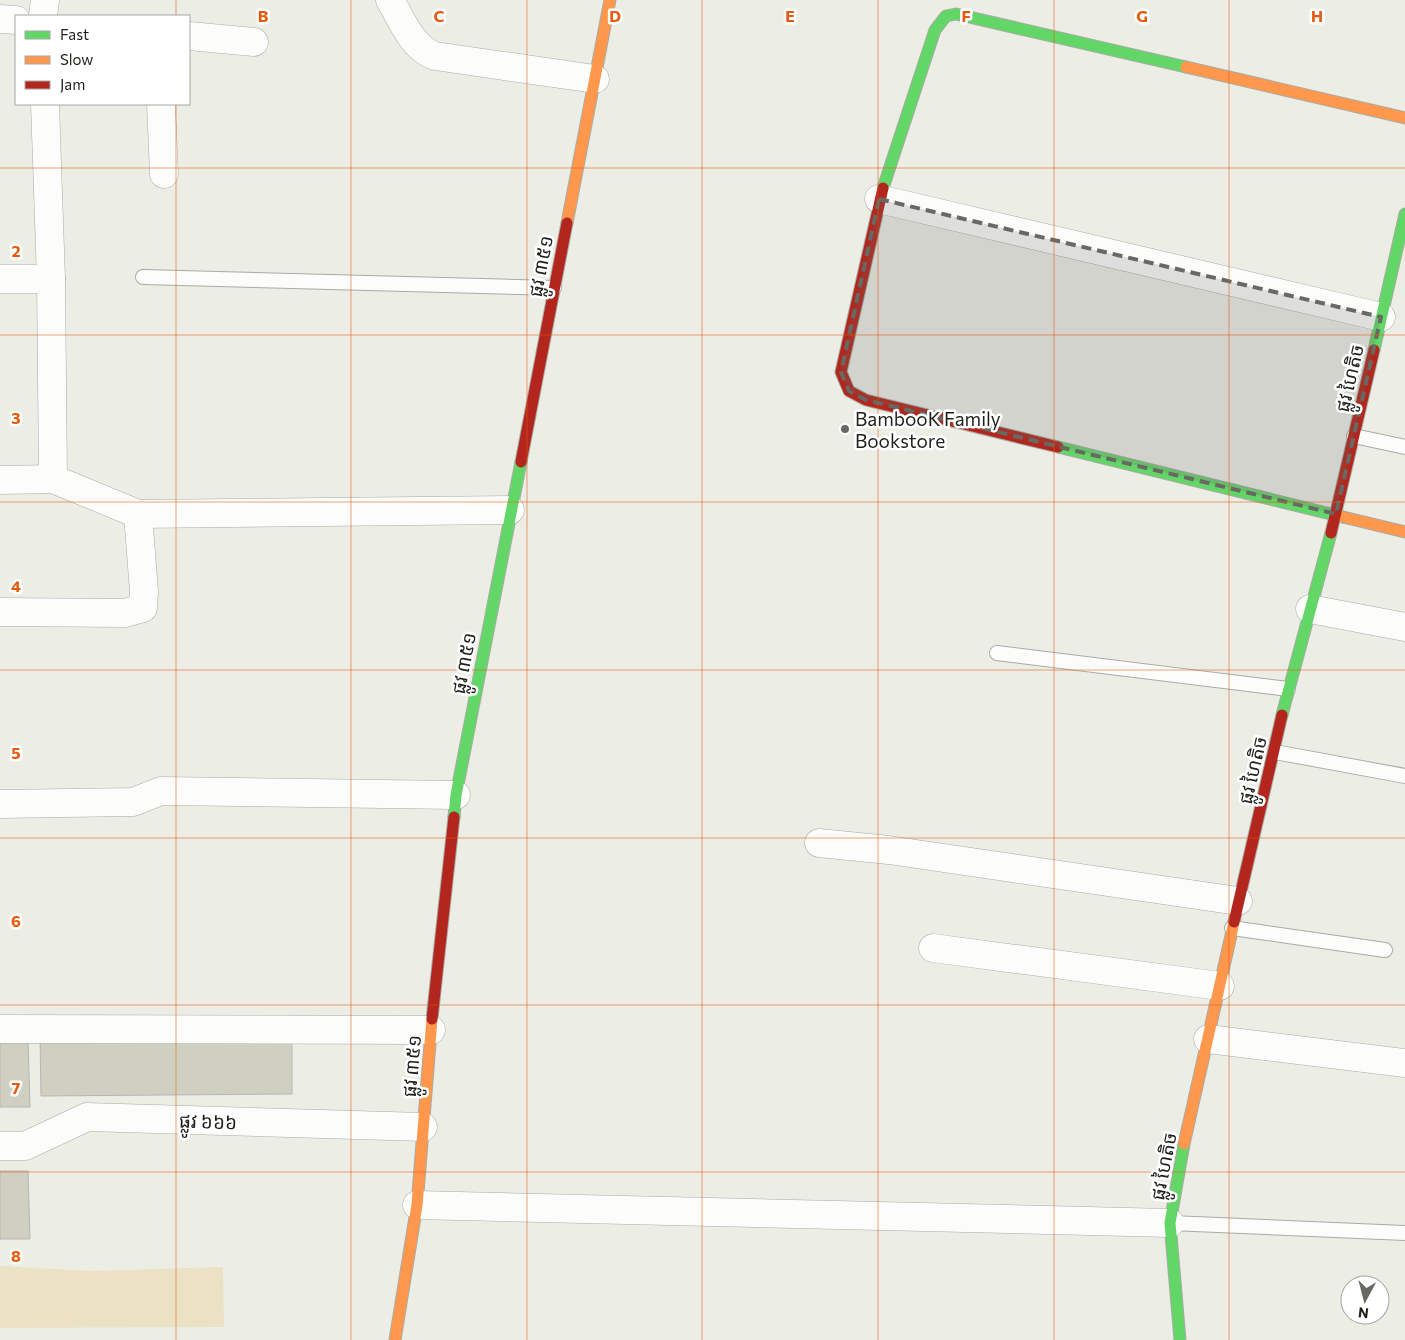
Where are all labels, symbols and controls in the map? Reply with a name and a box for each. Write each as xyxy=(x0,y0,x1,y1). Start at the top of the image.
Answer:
text: B xyxy=(258,6,269,25)
text: C xyxy=(434,6,445,25)
text: D xyxy=(609,6,621,25)
text: E xyxy=(785,6,795,25)
text: F xyxy=(961,6,971,25)
text: G xyxy=(1136,6,1148,25)
text: H xyxy=(1311,6,1323,25)
legend xyxy=(15,15,190,105)
text: Fast xyxy=(60,25,89,43)
text: Slow xyxy=(60,50,93,68)
text: Jam xyxy=(60,75,85,93)
street label: ផ្លូវ ៣៥១ xyxy=(523,233,564,300)
text: 2 xyxy=(11,241,21,260)
street label: ផ្លូវ ហៃតិច xyxy=(1330,342,1374,416)
place label: BambooK Family Bookstore xyxy=(855,407,1001,452)
text: 3 xyxy=(11,408,21,427)
marker: BambooK Family Bookstore xyxy=(839,423,851,435)
text: 4 xyxy=(11,576,21,595)
street label: ផ្លូវ ៣៥១ xyxy=(446,630,487,697)
street label: ផ្លូវ ហៃតិច xyxy=(1233,734,1277,808)
text: 5 xyxy=(11,743,21,762)
text: 6 xyxy=(11,911,21,930)
street label: ផ្លូវ ៣៥១ xyxy=(397,1034,432,1099)
text: 7 xyxy=(12,1078,21,1097)
street label: ផ្លូវ ៦៦៦ xyxy=(178,1108,237,1140)
street label: ផ្លូវ ហៃតិច xyxy=(1145,1130,1187,1203)
text: 8 xyxy=(11,1246,21,1265)
north arrow xyxy=(1340,1275,1390,1325)
text: N xyxy=(1357,1304,1370,1322)

